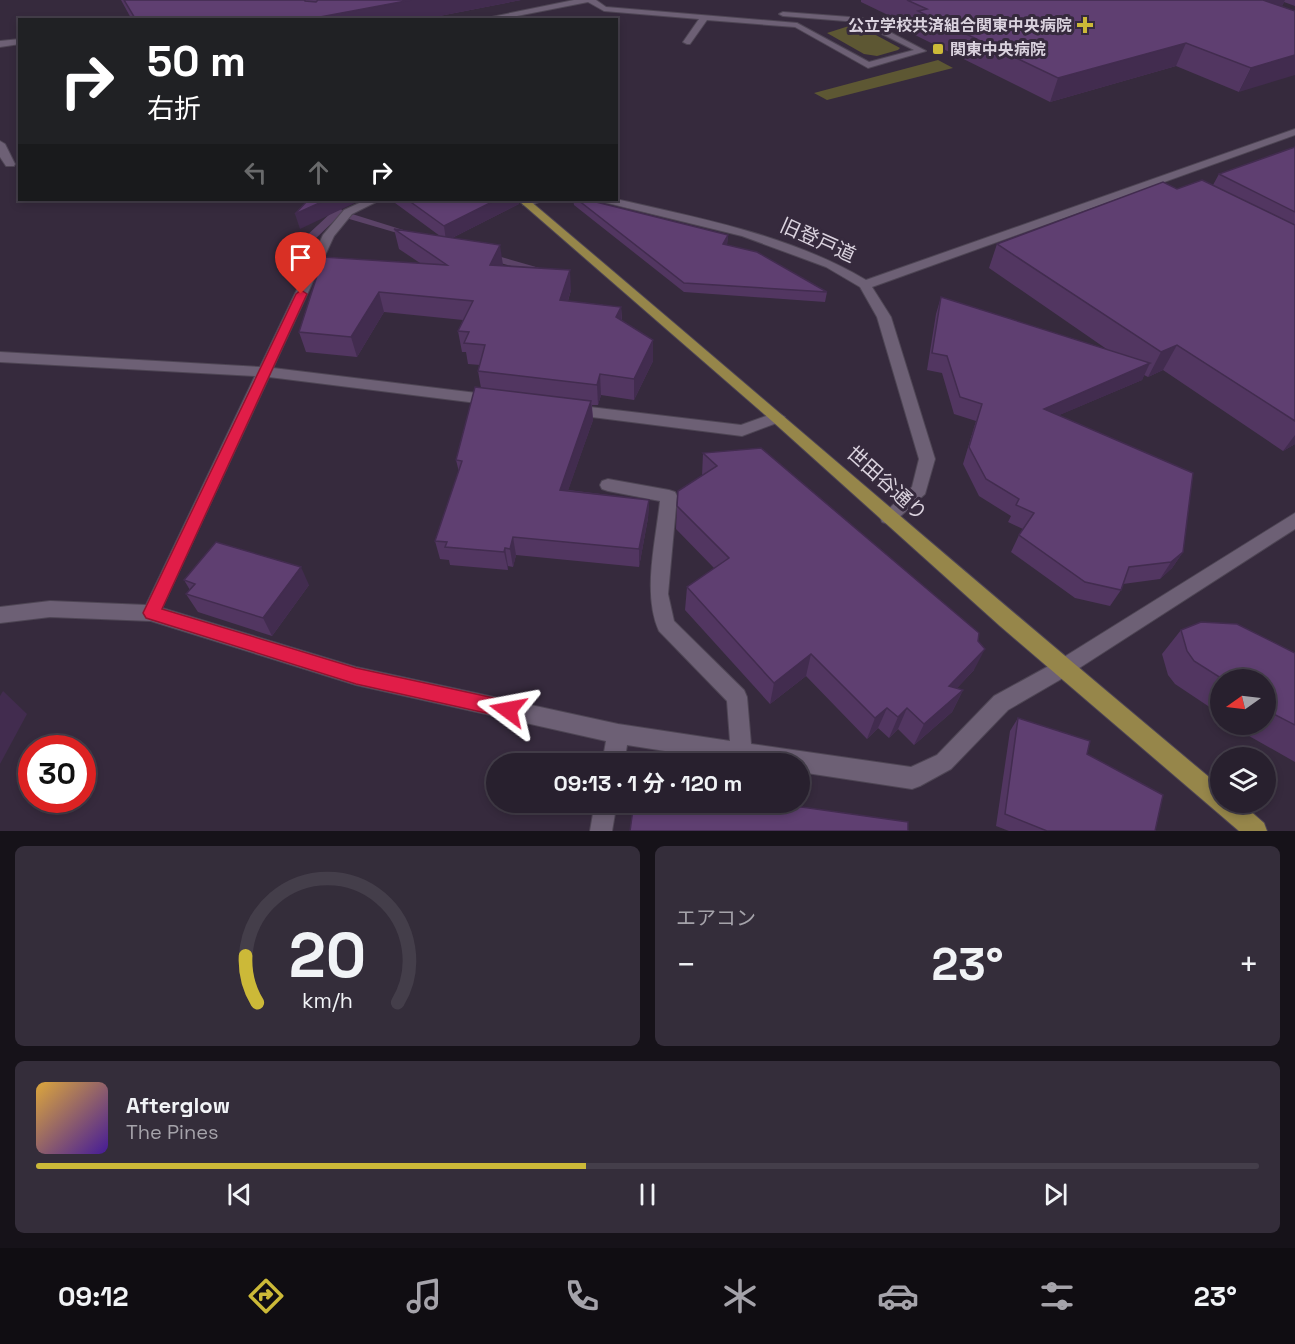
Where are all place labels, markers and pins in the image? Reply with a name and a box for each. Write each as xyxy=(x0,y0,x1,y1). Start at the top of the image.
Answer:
place label: 公立学校共済組合関東中央病院 xyxy=(848,15,1072,36)
marker: 公立学校共済組合関東中央病院 xyxy=(1076,16,1094,34)
place label: 関東中央病院 xyxy=(950,39,1046,60)
marker: 関東中央病院 xyxy=(931,42,945,56)
pin xyxy=(275,232,326,294)

